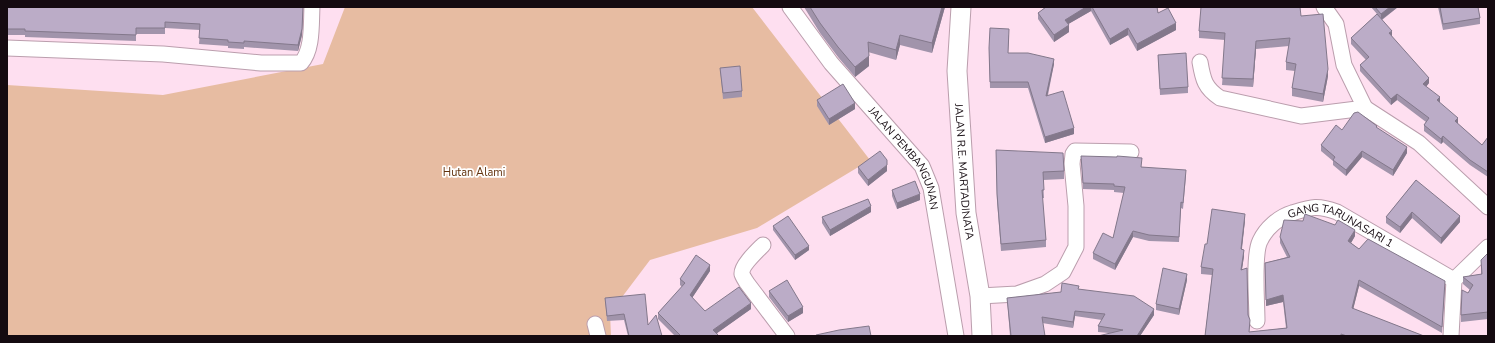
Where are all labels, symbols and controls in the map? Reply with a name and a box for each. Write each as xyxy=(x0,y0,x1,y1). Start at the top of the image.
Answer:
street label: JALAN PEMBANGUNAN xyxy=(865,102,942,211)
street label: JALAN R.E. MARTADINATA xyxy=(952,102,978,241)
park label: Hutan Alami xyxy=(443,165,505,180)
street label: GANG TARUNASARI 1 xyxy=(1286,200,1396,251)

